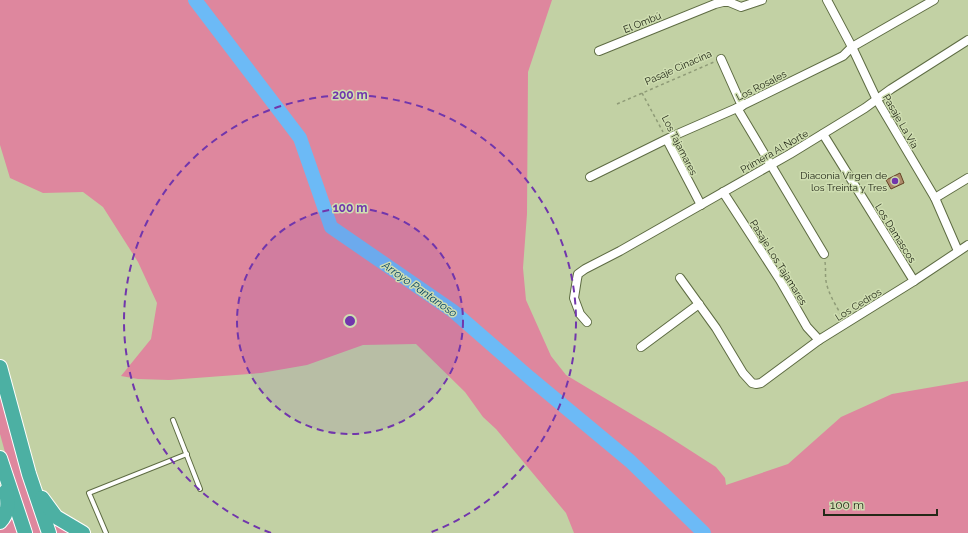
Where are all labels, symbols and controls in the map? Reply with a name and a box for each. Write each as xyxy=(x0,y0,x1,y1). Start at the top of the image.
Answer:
street label: El Ombú xyxy=(622,10,663,35)
street label: Pasaje Cinacina xyxy=(643,48,713,87)
street label: Los Rosales xyxy=(734,68,788,103)
text: 200 m xyxy=(332,88,368,102)
street label: Pasaje La Vía xyxy=(881,92,920,150)
street label: Los Tajamares xyxy=(660,113,699,177)
street label: Primera Al Norte xyxy=(739,128,810,175)
place label: Diaconía Virgen de los Treinta y Tres xyxy=(800,170,887,193)
marker: Diaconía Virgen de los Treinta y Tres xyxy=(890,176,900,186)
text: 100 m xyxy=(333,201,367,215)
street label: Los Damascos xyxy=(873,202,918,265)
street label: Pasaje Los Tajamares xyxy=(748,218,809,307)
water label: Arroyo Pantanoso xyxy=(379,258,460,320)
street label: Los Cedros xyxy=(833,286,883,323)
centre of rings xyxy=(343,314,357,328)
scale bar xyxy=(824,491,937,517)
text: 100 m xyxy=(830,498,864,512)

